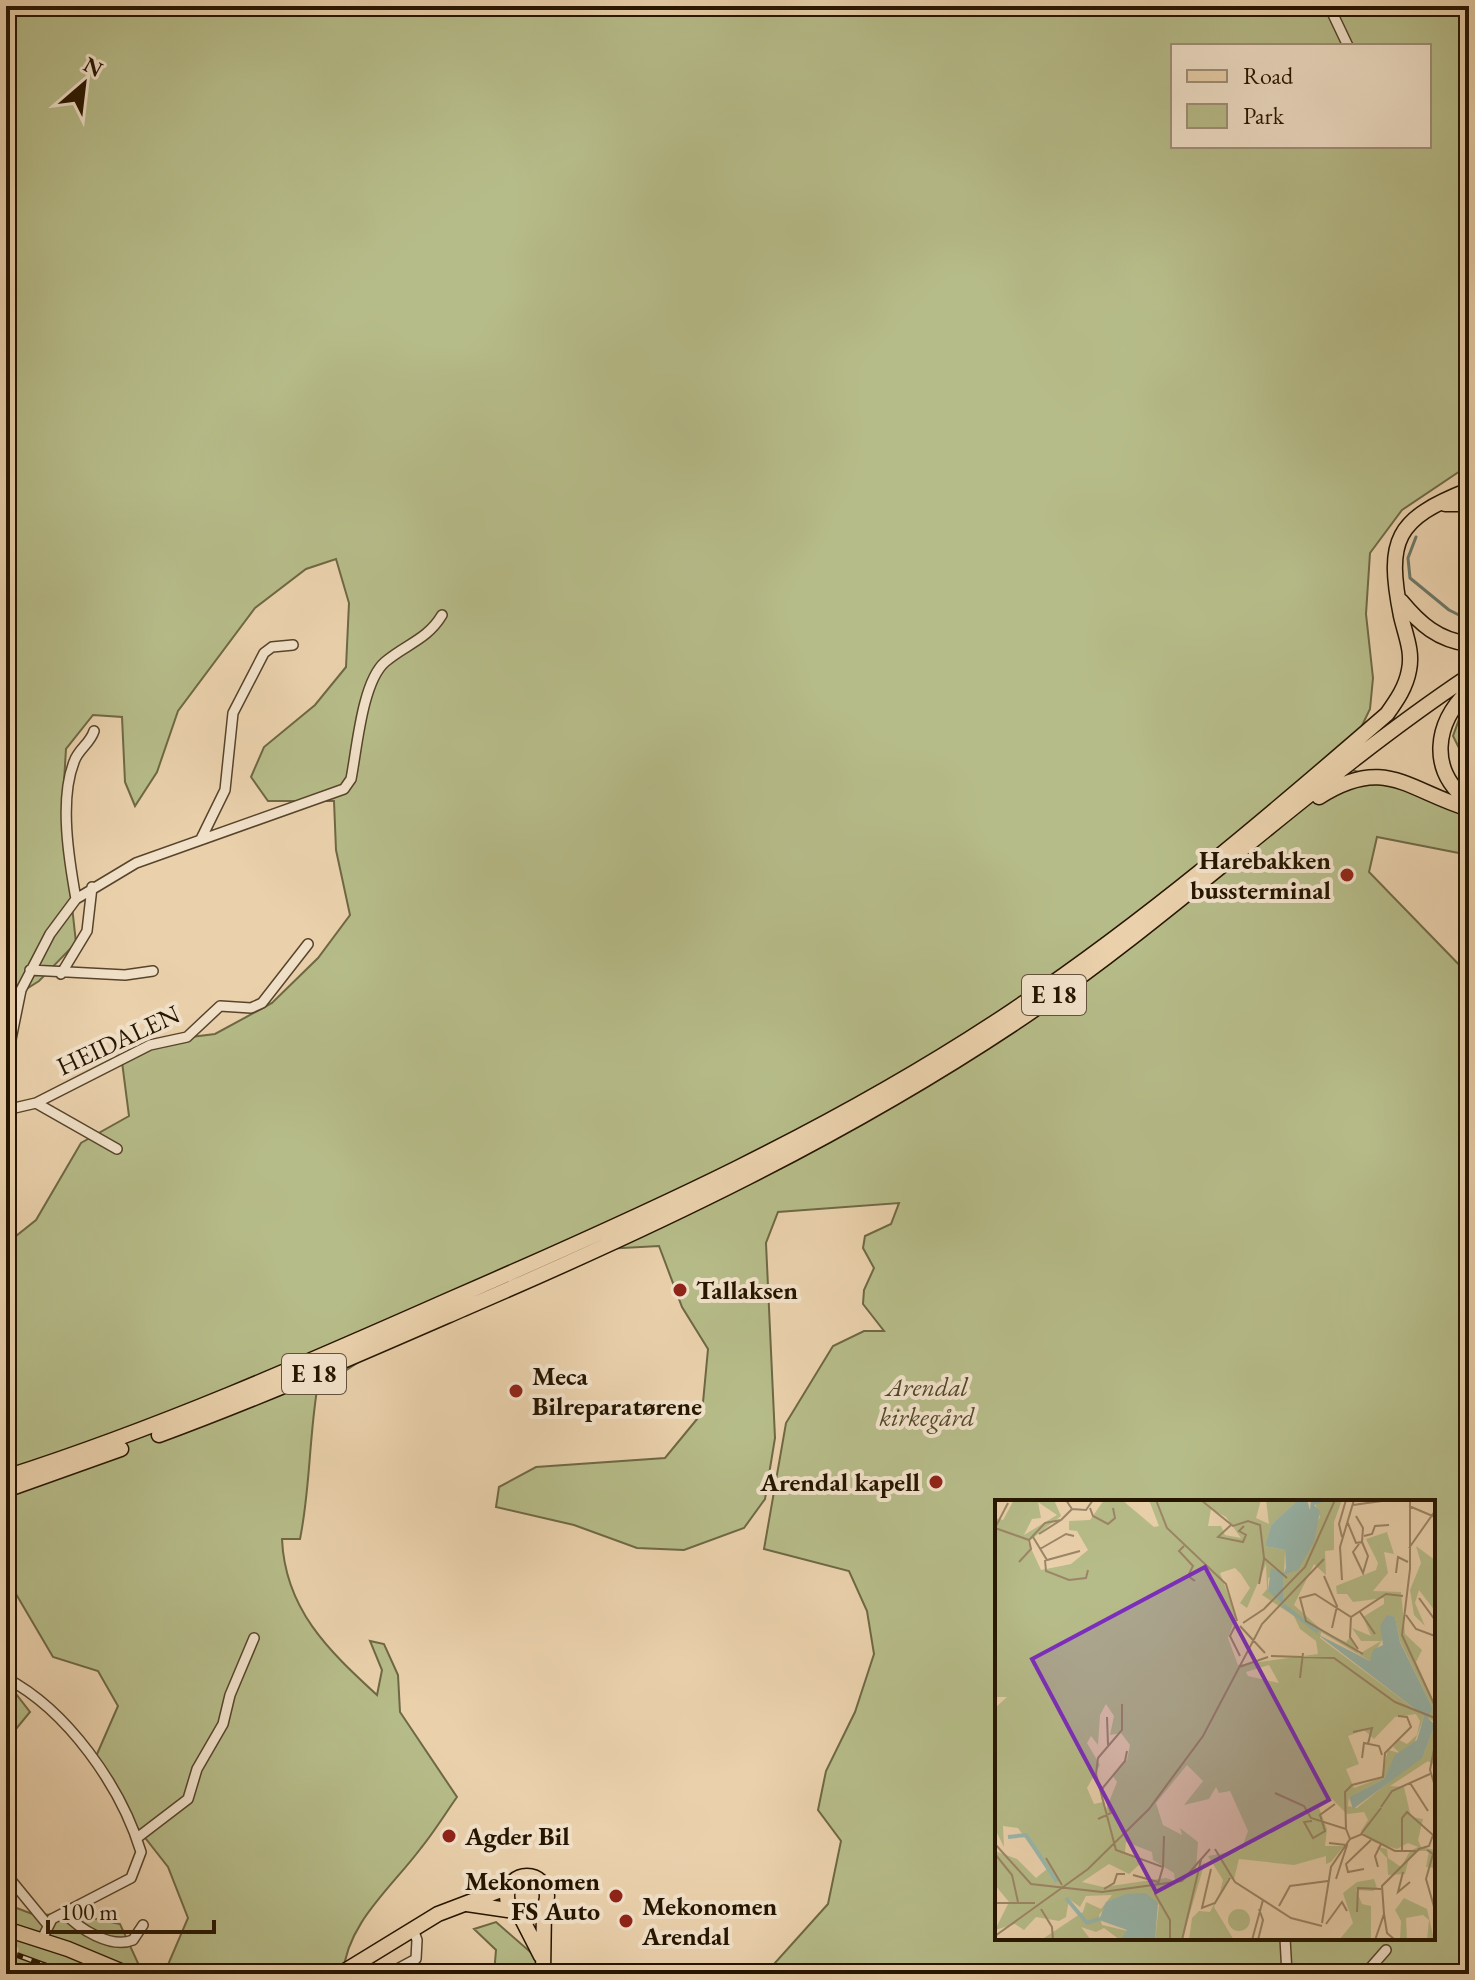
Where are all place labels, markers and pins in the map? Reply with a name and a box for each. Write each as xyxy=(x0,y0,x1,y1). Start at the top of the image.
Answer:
place label: Harebakken bussterminal xyxy=(1190,843,1331,907)
marker: Harebakken bussterminal xyxy=(1338,866,1356,884)
place label: Tallaksen xyxy=(696,1273,798,1307)
marker: Tallaksen xyxy=(671,1281,689,1299)
place label: Meca Bilreparatørene xyxy=(532,1359,702,1423)
marker: Meca Bilreparatørene xyxy=(507,1382,525,1400)
place label: Arendal kapell xyxy=(759,1465,920,1499)
marker: Arendal kapell xyxy=(927,1473,945,1491)
place label: Agder Bil xyxy=(464,1819,570,1853)
marker: Agder Bil xyxy=(440,1827,458,1845)
place label: Mekonomen FS Auto xyxy=(465,1864,600,1928)
marker: Mekonomen FS Auto xyxy=(607,1887,625,1905)
place label: Mekonomen Arendal xyxy=(641,1889,778,1953)
marker: Mekonomen Arendal xyxy=(617,1912,635,1930)

